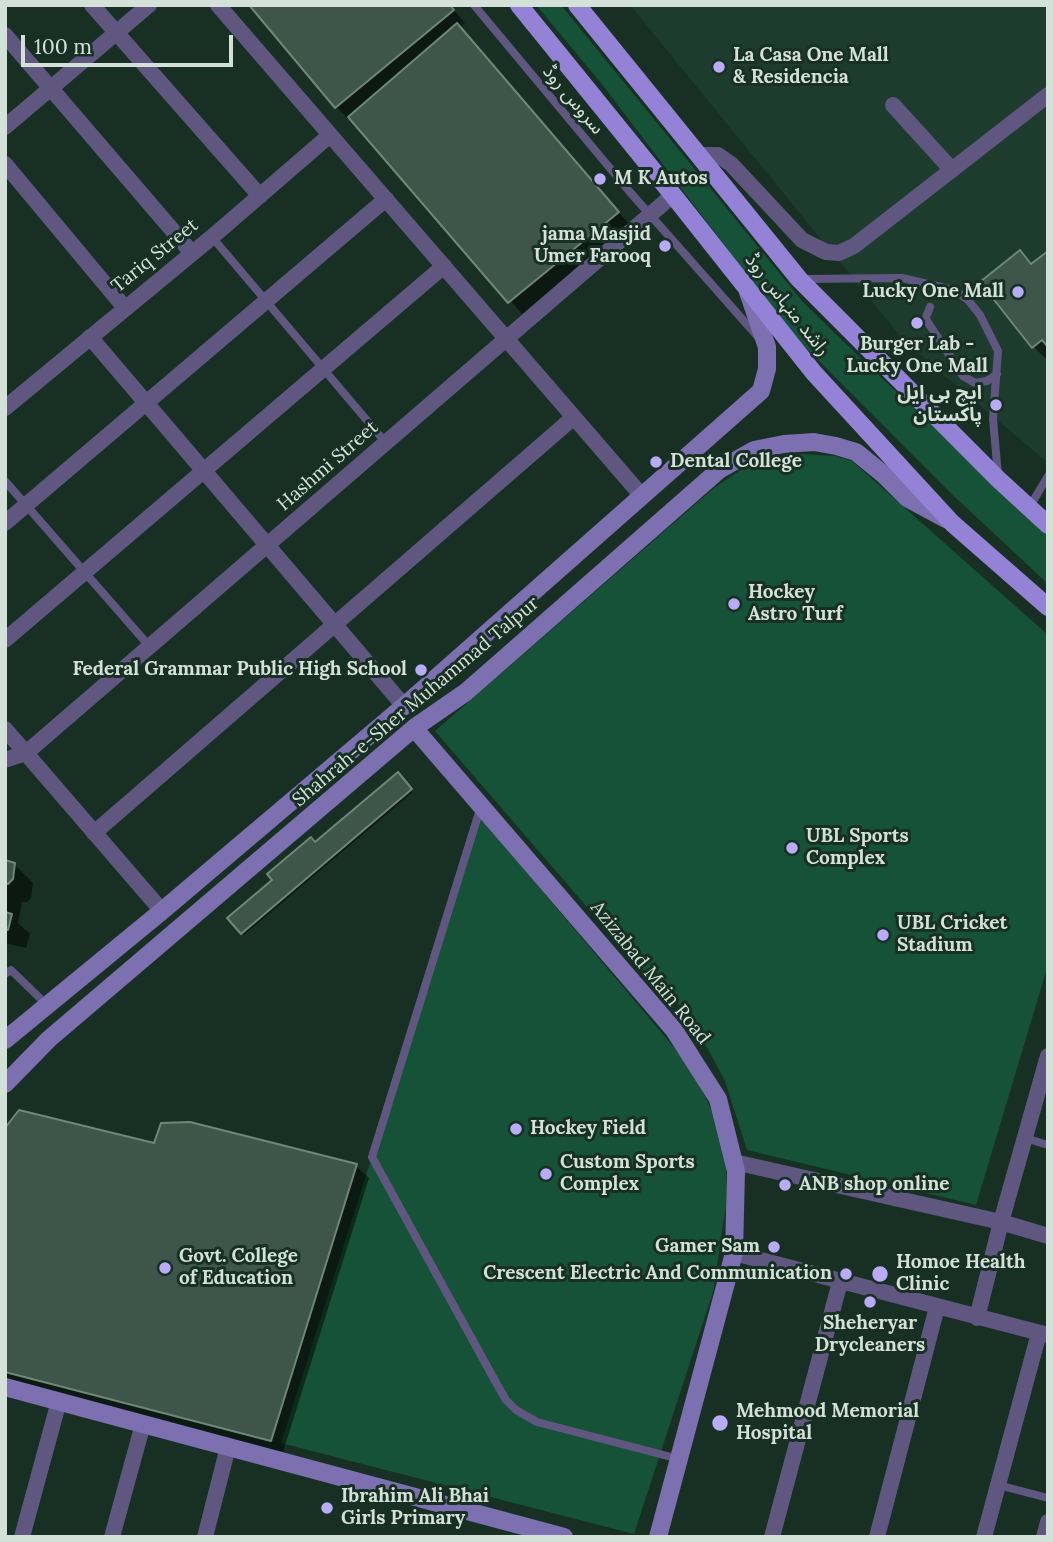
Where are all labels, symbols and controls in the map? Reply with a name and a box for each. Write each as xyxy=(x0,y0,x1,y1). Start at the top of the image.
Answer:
scale bar xyxy=(24,21,236,65)
text: 100 m xyxy=(34,33,92,60)
place label: La Casa One Mall & Residencia xyxy=(733,45,889,89)
marker: La Casa One Mall & Residencia xyxy=(711,59,727,75)
street label: سروس روڈ xyxy=(537,61,609,139)
place label: M K Autos xyxy=(614,168,708,190)
marker: M K Autos xyxy=(592,171,608,187)
street label: Tariq Street xyxy=(107,214,203,298)
place label: jama Masjid Umer Farooq xyxy=(534,224,651,268)
marker: jama Masjid Umer Farooq xyxy=(657,238,673,254)
street label: راشد منہاس روڈ xyxy=(740,249,834,361)
place label: Lucky One Mall xyxy=(862,281,1004,303)
marker: Lucky One Mall xyxy=(1010,284,1026,300)
marker: Burger Lab - Lucky One Mall xyxy=(909,315,925,331)
place label: Burger Lab - Lucky One Mall xyxy=(846,334,988,378)
place label: ایچ بی ایل پاکستان xyxy=(897,383,982,427)
marker: ایچ بی ایل پاکستان xyxy=(988,397,1004,413)
street label: Hashmi Street xyxy=(273,416,383,516)
place label: Dental College xyxy=(670,451,802,473)
marker: Dental College xyxy=(648,454,664,470)
place label: Hockey Astro Turf xyxy=(748,582,843,626)
street label: Shahrah-e-Sher Muhammad Talpur xyxy=(288,592,544,812)
marker: Hockey Astro Turf xyxy=(726,596,742,612)
place label: Federal Grammar Public High School xyxy=(72,659,407,681)
marker: Federal Grammar Public High School xyxy=(413,662,429,678)
place label: UBL Sports Complex xyxy=(806,826,909,870)
marker: UBL Sports Complex xyxy=(784,840,800,856)
street label: Azizabad Main Road xyxy=(585,897,715,1049)
place label: UBL Cricket Stadium xyxy=(897,913,1007,957)
marker: UBL Cricket Stadium xyxy=(875,927,891,943)
place label: Hockey Field xyxy=(530,1118,646,1140)
marker: Hockey Field xyxy=(508,1121,524,1137)
place label: Custom Sports Complex xyxy=(560,1152,695,1196)
marker: Custom Sports Complex xyxy=(538,1166,554,1182)
place label: ANB shop online xyxy=(799,1174,949,1196)
marker: ANB shop online xyxy=(777,1177,793,1193)
place label: Gamer Sam xyxy=(655,1236,760,1258)
marker: Gamer Sam xyxy=(766,1239,782,1255)
place label: Govt. College of Education xyxy=(179,1246,298,1290)
place label: Homoe Health Clinic xyxy=(896,1252,1026,1296)
marker: Govt. College of Education xyxy=(157,1260,173,1276)
place label: Crescent Electric And Communication xyxy=(483,1263,832,1285)
marker: Homoe Health Clinic xyxy=(870,1264,890,1284)
marker: Crescent Electric And Communication xyxy=(838,1266,854,1282)
marker: Sheheryar Drycleaners xyxy=(862,1294,878,1310)
place label: Sheheryar Drycleaners xyxy=(815,1313,925,1357)
place label: Mehmood Memorial Hospital xyxy=(736,1401,919,1445)
marker: Mehmood Memorial Hospital xyxy=(710,1413,730,1433)
place label: Ibrahim Ali Bhai Girls Primary xyxy=(341,1486,489,1530)
marker: Ibrahim Ali Bhai Girls Primary xyxy=(319,1500,335,1516)

